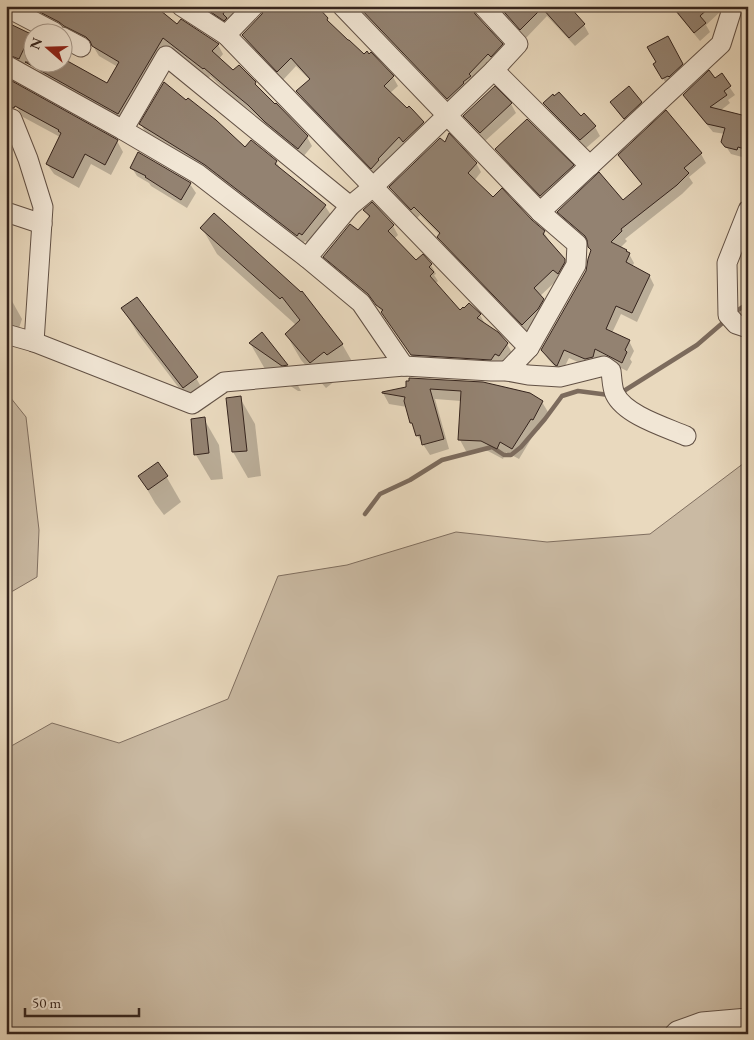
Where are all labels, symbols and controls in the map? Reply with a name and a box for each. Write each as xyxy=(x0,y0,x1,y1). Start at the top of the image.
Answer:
north arrow xyxy=(22,22,72,72)
text: N xyxy=(25,35,46,52)
scale bar xyxy=(25,985,139,1017)
text: 50 m xyxy=(32,993,61,1012)

